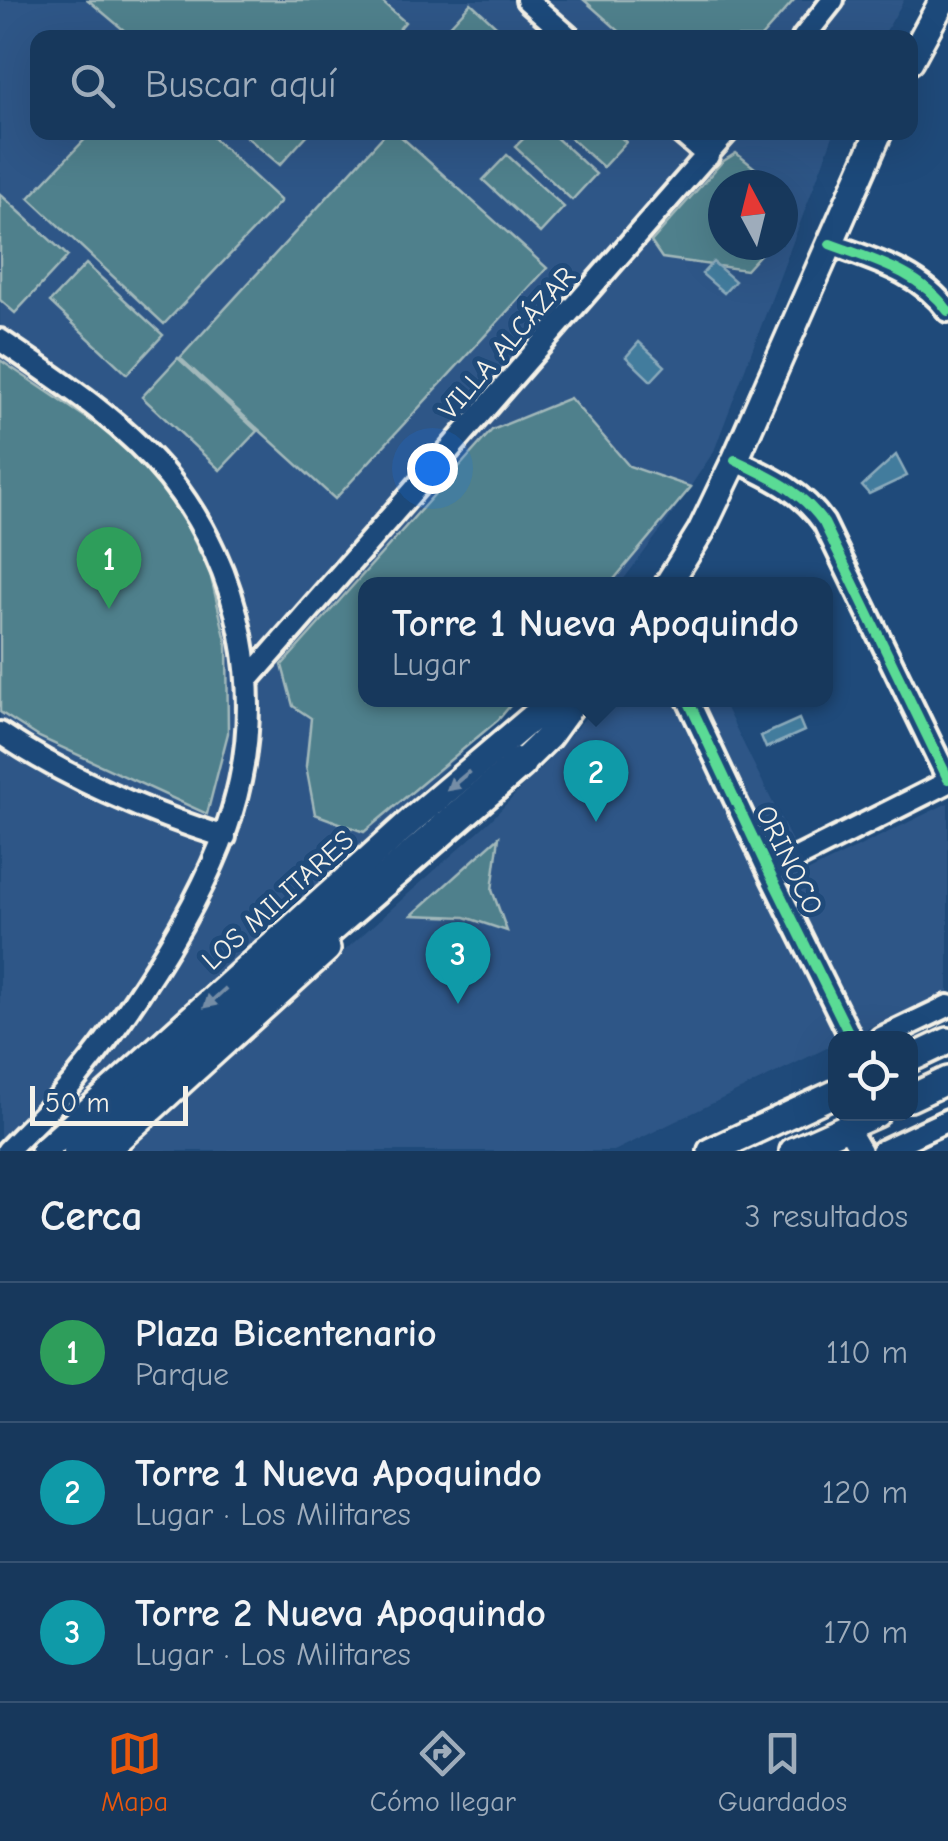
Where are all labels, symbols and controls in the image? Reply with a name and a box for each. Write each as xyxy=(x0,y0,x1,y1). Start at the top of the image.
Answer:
search box xyxy=(30,30,918,140)
icon: search xyxy=(65,58,120,113)
text: Buscar aquí xyxy=(145,63,337,107)
north arrow xyxy=(708,170,798,260)
street label: VILLA ALCÁZAR xyxy=(431,260,582,426)
your location xyxy=(407,443,458,494)
pin: 1 xyxy=(76,526,142,609)
popup xyxy=(358,577,833,707)
text: Torre 1 Nueva Apoquindo xyxy=(392,602,799,646)
text: Lugar xyxy=(392,646,470,683)
pin: 2 xyxy=(564,740,628,822)
one-way arrow xyxy=(445,770,470,792)
street label: ORINOCO xyxy=(749,800,829,920)
street label: LOS MILITARES xyxy=(196,824,360,976)
pin: 3 xyxy=(426,922,490,1004)
one-way arrow xyxy=(203,986,228,1008)
map controls xyxy=(828,1031,918,1121)
button: locate xyxy=(828,1031,918,1121)
scale bar xyxy=(30,1081,188,1126)
text: 50 m xyxy=(45,1087,110,1119)
text: Cerca xyxy=(40,1192,143,1241)
text: 3 resultados xyxy=(745,1198,908,1235)
text: Plaza Bicentenario xyxy=(135,1312,437,1356)
text: 1 xyxy=(66,1334,79,1371)
text: 110 m xyxy=(826,1334,908,1371)
text: Parque xyxy=(135,1356,229,1393)
text: Torre 1 Nueva Apoquindo xyxy=(135,1452,542,1496)
text: 2 xyxy=(65,1474,80,1511)
text: 120 m xyxy=(822,1474,908,1511)
text: Lugar · Los Militares xyxy=(135,1496,411,1533)
text: Torre 2 Nueva Apoquindo xyxy=(135,1592,546,1636)
text: 3 xyxy=(65,1614,80,1651)
text: 170 m xyxy=(824,1614,908,1651)
text: Lugar · Los Militares xyxy=(135,1636,411,1673)
tab: Mapa xyxy=(101,1726,168,1818)
tab: Cómo llegar xyxy=(370,1726,516,1818)
tab: Guardados xyxy=(718,1726,847,1818)

